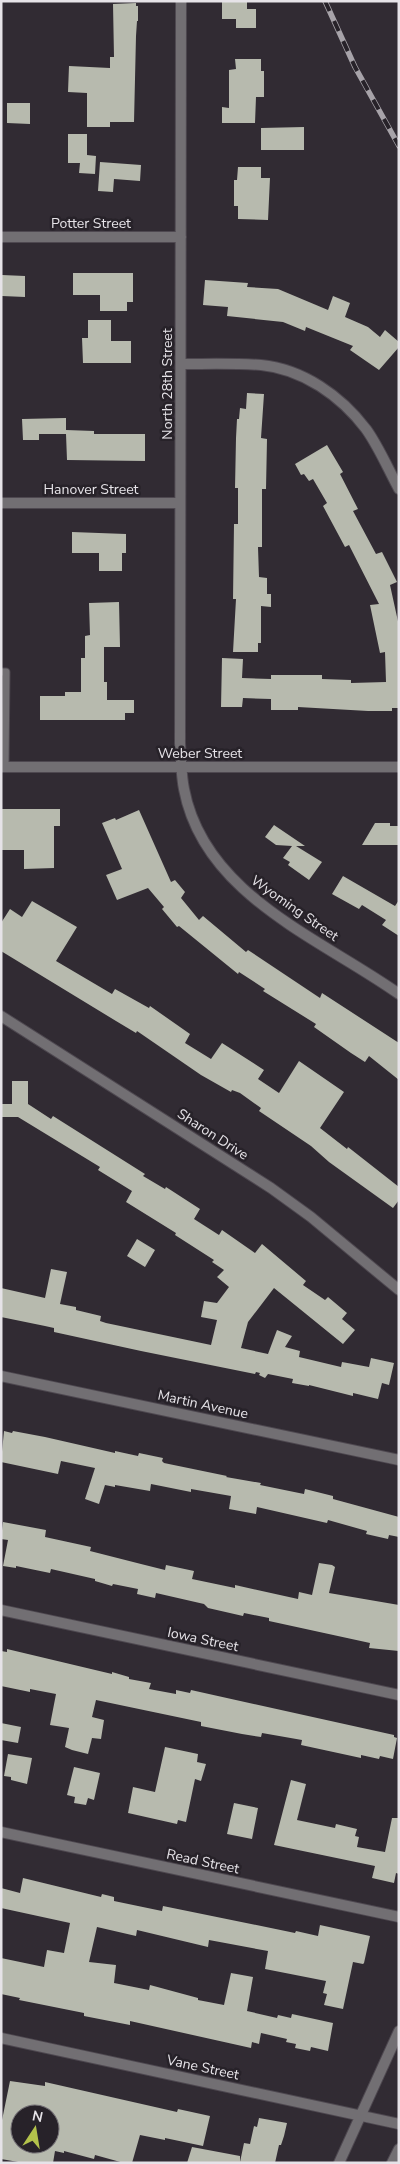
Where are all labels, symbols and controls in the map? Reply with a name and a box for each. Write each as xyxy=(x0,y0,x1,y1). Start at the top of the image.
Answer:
street label: Potter Street xyxy=(51,214,131,233)
street label: North 28th Street xyxy=(158,328,177,440)
street label: Hanover Street xyxy=(43,480,139,499)
street label: Weber Street xyxy=(158,744,242,763)
street label: Wyoming Street xyxy=(247,871,342,946)
street label: Sharon Drive xyxy=(173,1104,252,1165)
street label: Martin Avenue xyxy=(156,1386,250,1423)
street label: Iowa Street xyxy=(166,1623,240,1656)
street label: Read Street xyxy=(165,1845,241,1878)
street label: Vane Street xyxy=(164,2050,241,2084)
north arrow xyxy=(10,2104,60,2154)
text: N xyxy=(30,2106,45,2127)

